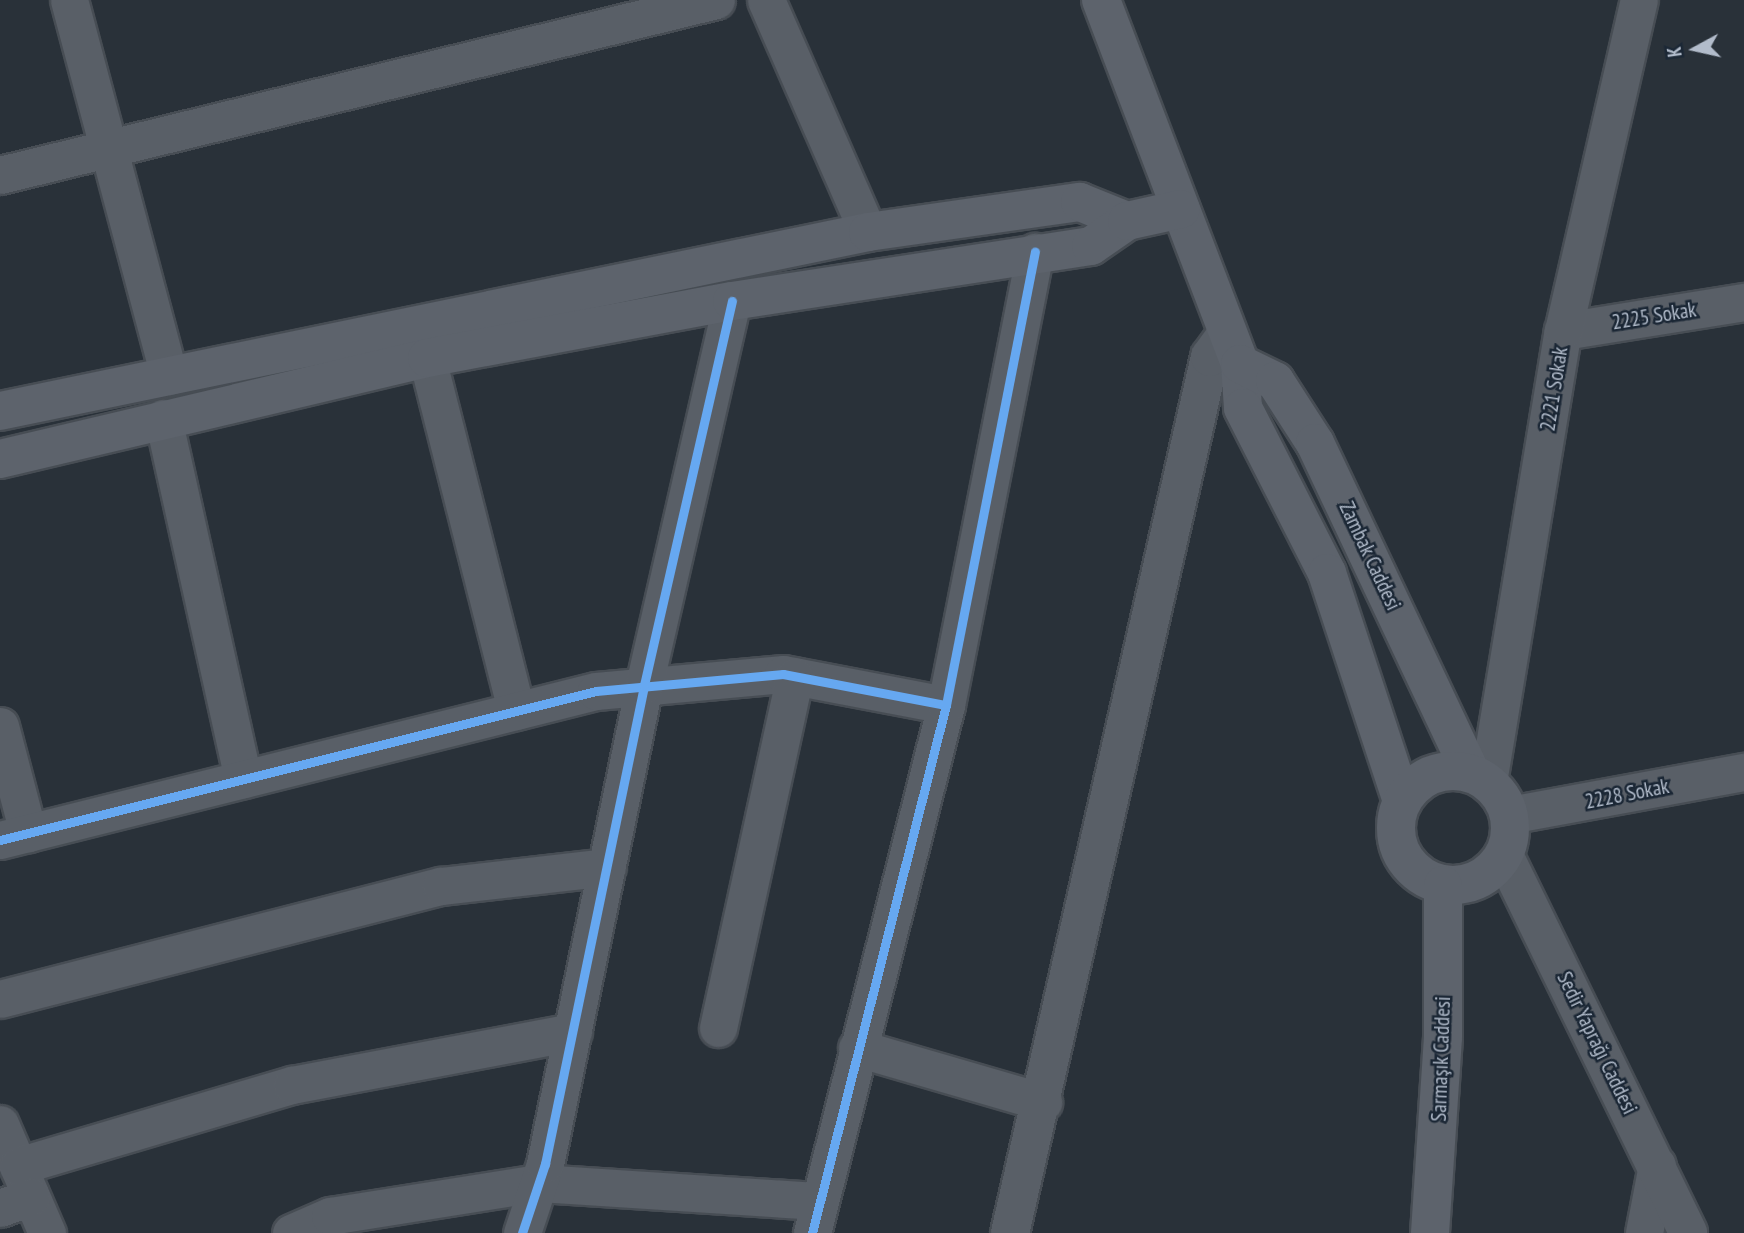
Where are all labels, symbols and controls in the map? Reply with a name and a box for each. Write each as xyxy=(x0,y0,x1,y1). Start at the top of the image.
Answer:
north arrow xyxy=(1660,14,1730,84)
text: K xyxy=(1662,45,1687,58)
street label: 2225 Sokak xyxy=(1610,297,1698,335)
street label: 2221 Sokak xyxy=(1535,345,1573,433)
street label: Zambak Caddesi xyxy=(1334,498,1406,614)
street label: 2228 Sokak xyxy=(1583,774,1671,814)
street label: Sedir Yaprağı Caddesi xyxy=(1552,967,1642,1119)
street label: Sarmaşık Caddesi xyxy=(1426,996,1456,1122)

